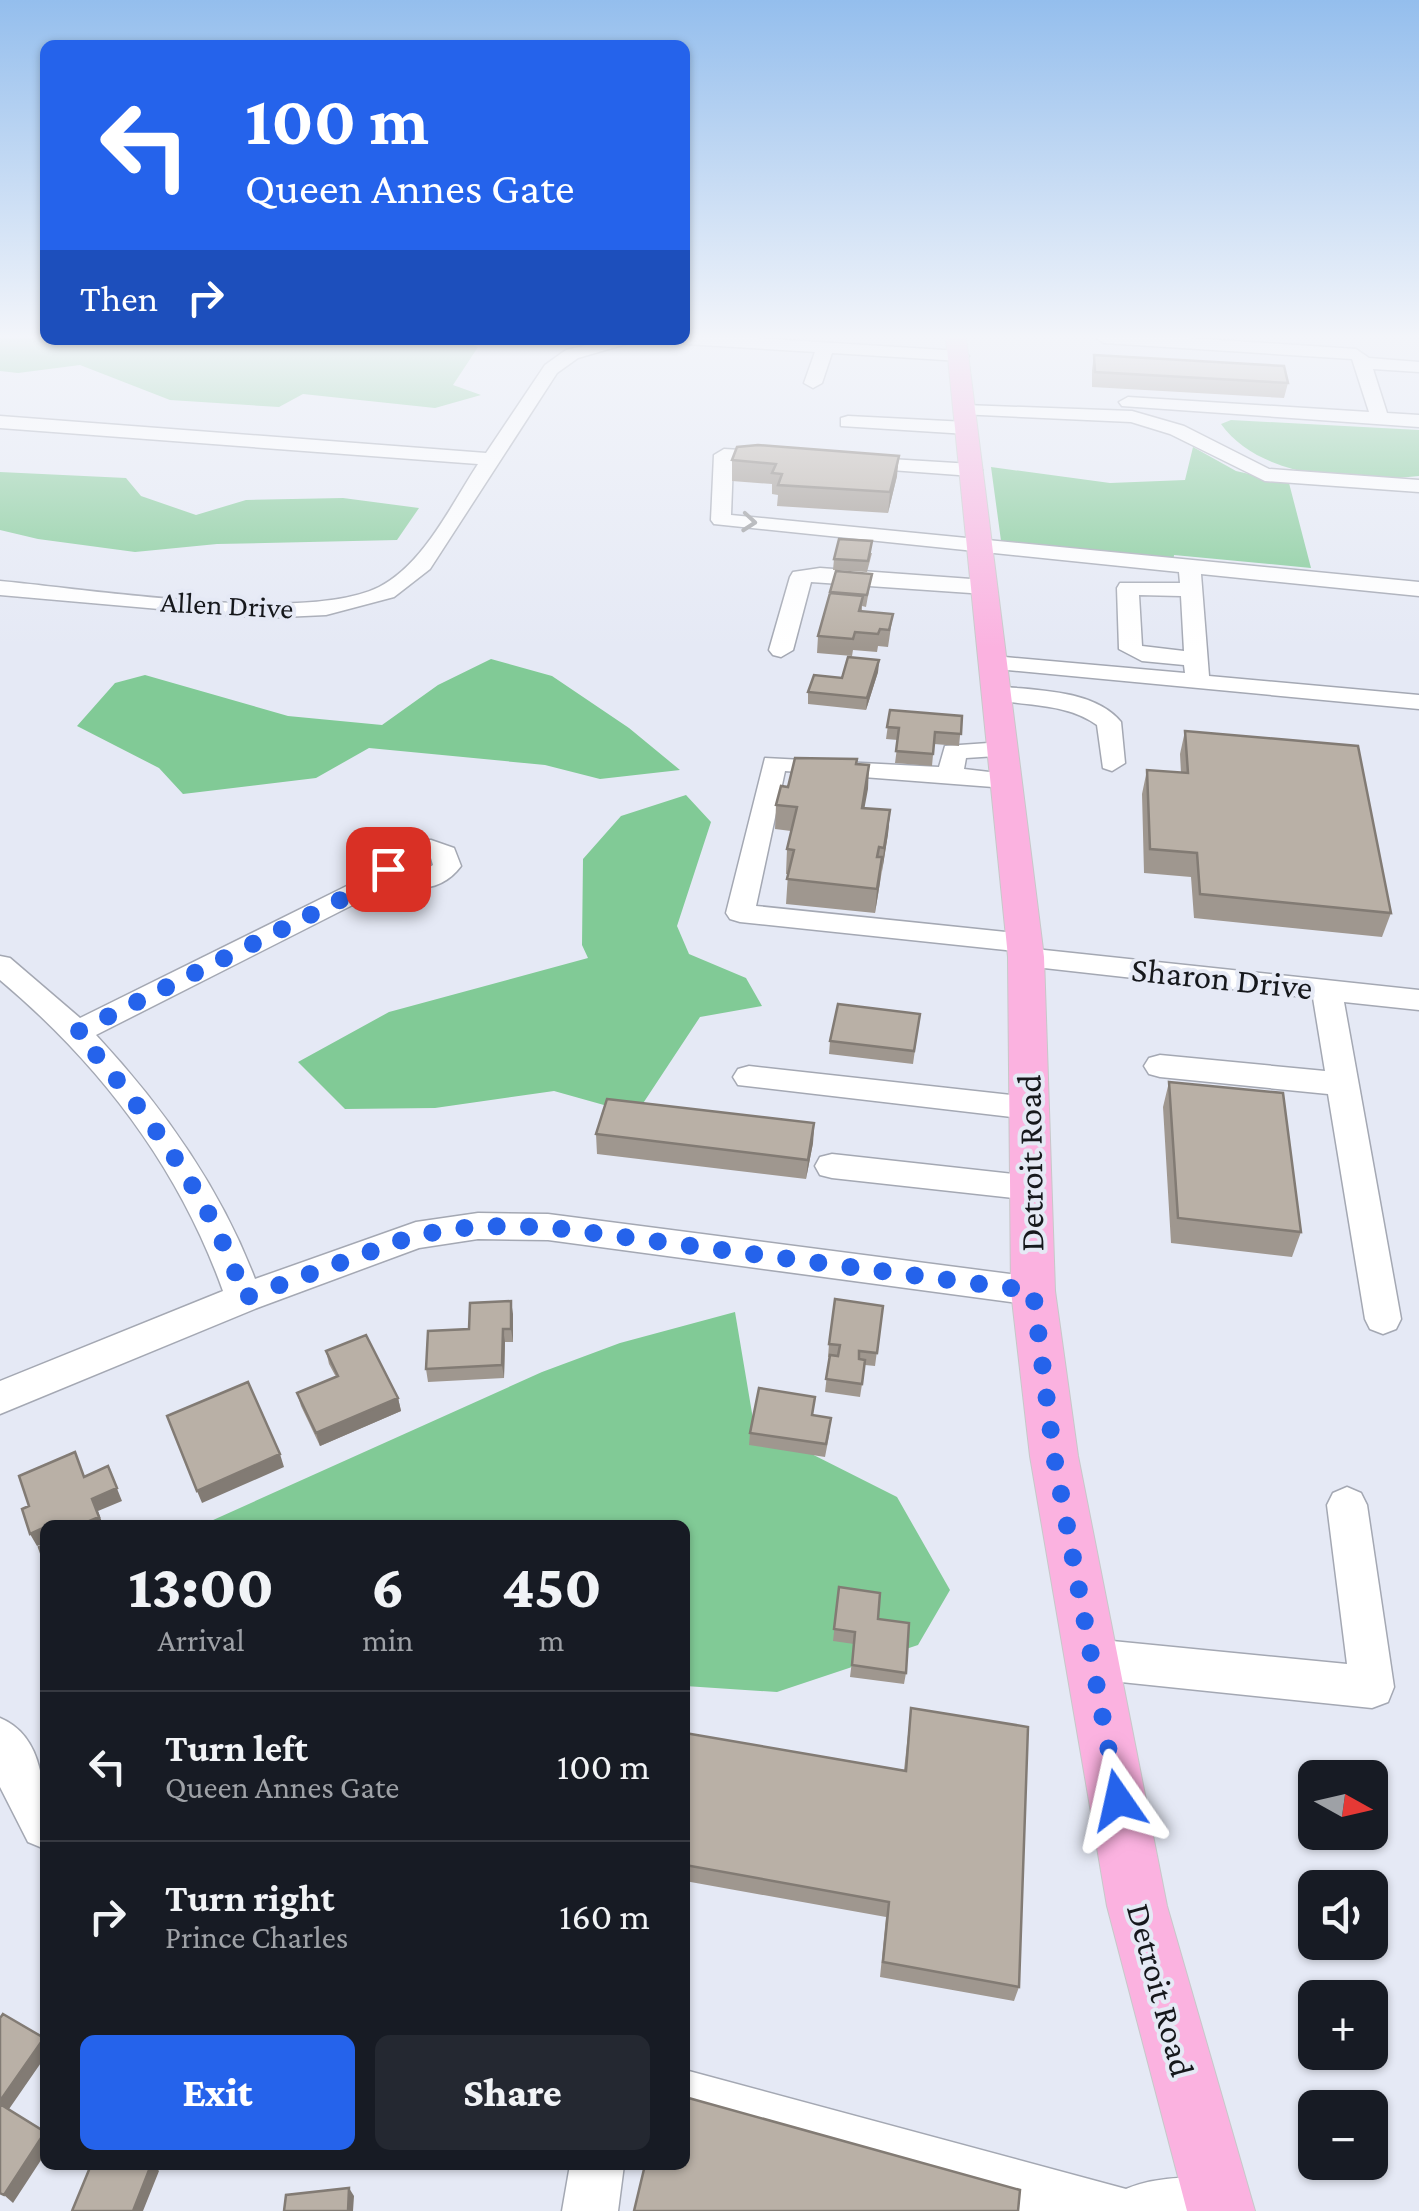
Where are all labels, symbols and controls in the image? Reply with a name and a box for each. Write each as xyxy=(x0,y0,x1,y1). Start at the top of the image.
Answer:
icon: left xyxy=(80,80,210,210)
text: 100 m xyxy=(245,81,429,159)
text: Queen Annes Gate xyxy=(245,163,575,213)
icon: right xyxy=(178,270,233,325)
text: Then xyxy=(80,277,158,319)
one-way arrow xyxy=(741,511,757,533)
street label: Allen Drive xyxy=(160,585,294,624)
pin xyxy=(346,827,431,912)
icon: arrive xyxy=(361,842,416,897)
street label: Sharon Drive xyxy=(1129,950,1314,1007)
street label: Detroit Road xyxy=(1009,1074,1052,1252)
text: 13:00 xyxy=(128,1553,274,1620)
text: 6 xyxy=(371,1553,405,1620)
text: 450 xyxy=(502,1553,602,1620)
text: Arrival xyxy=(158,1622,245,1658)
text: min xyxy=(362,1622,413,1658)
text: m xyxy=(539,1622,565,1658)
text: Turn left xyxy=(165,1727,308,1769)
icon: left xyxy=(80,1739,135,1794)
text: 100 m xyxy=(557,1745,650,1787)
position arrow xyxy=(1066,1748,1170,1852)
north arrow xyxy=(1298,1760,1388,1850)
map controls xyxy=(1298,1760,1388,2180)
text: Queen Annes Gate xyxy=(165,1769,399,1805)
button: sound xyxy=(1298,1870,1388,1960)
text: Turn right xyxy=(165,1877,334,1919)
icon: right xyxy=(80,1889,135,1944)
text: 160 m xyxy=(559,1895,650,1937)
street label: Detroit Road xyxy=(1119,1899,1202,2081)
text: Prince Charles xyxy=(165,1919,348,1955)
button: + xyxy=(1298,1980,1388,2070)
button: Exit xyxy=(80,2035,355,2150)
button: Share xyxy=(375,2035,650,2150)
button: − xyxy=(1298,2090,1388,2180)

